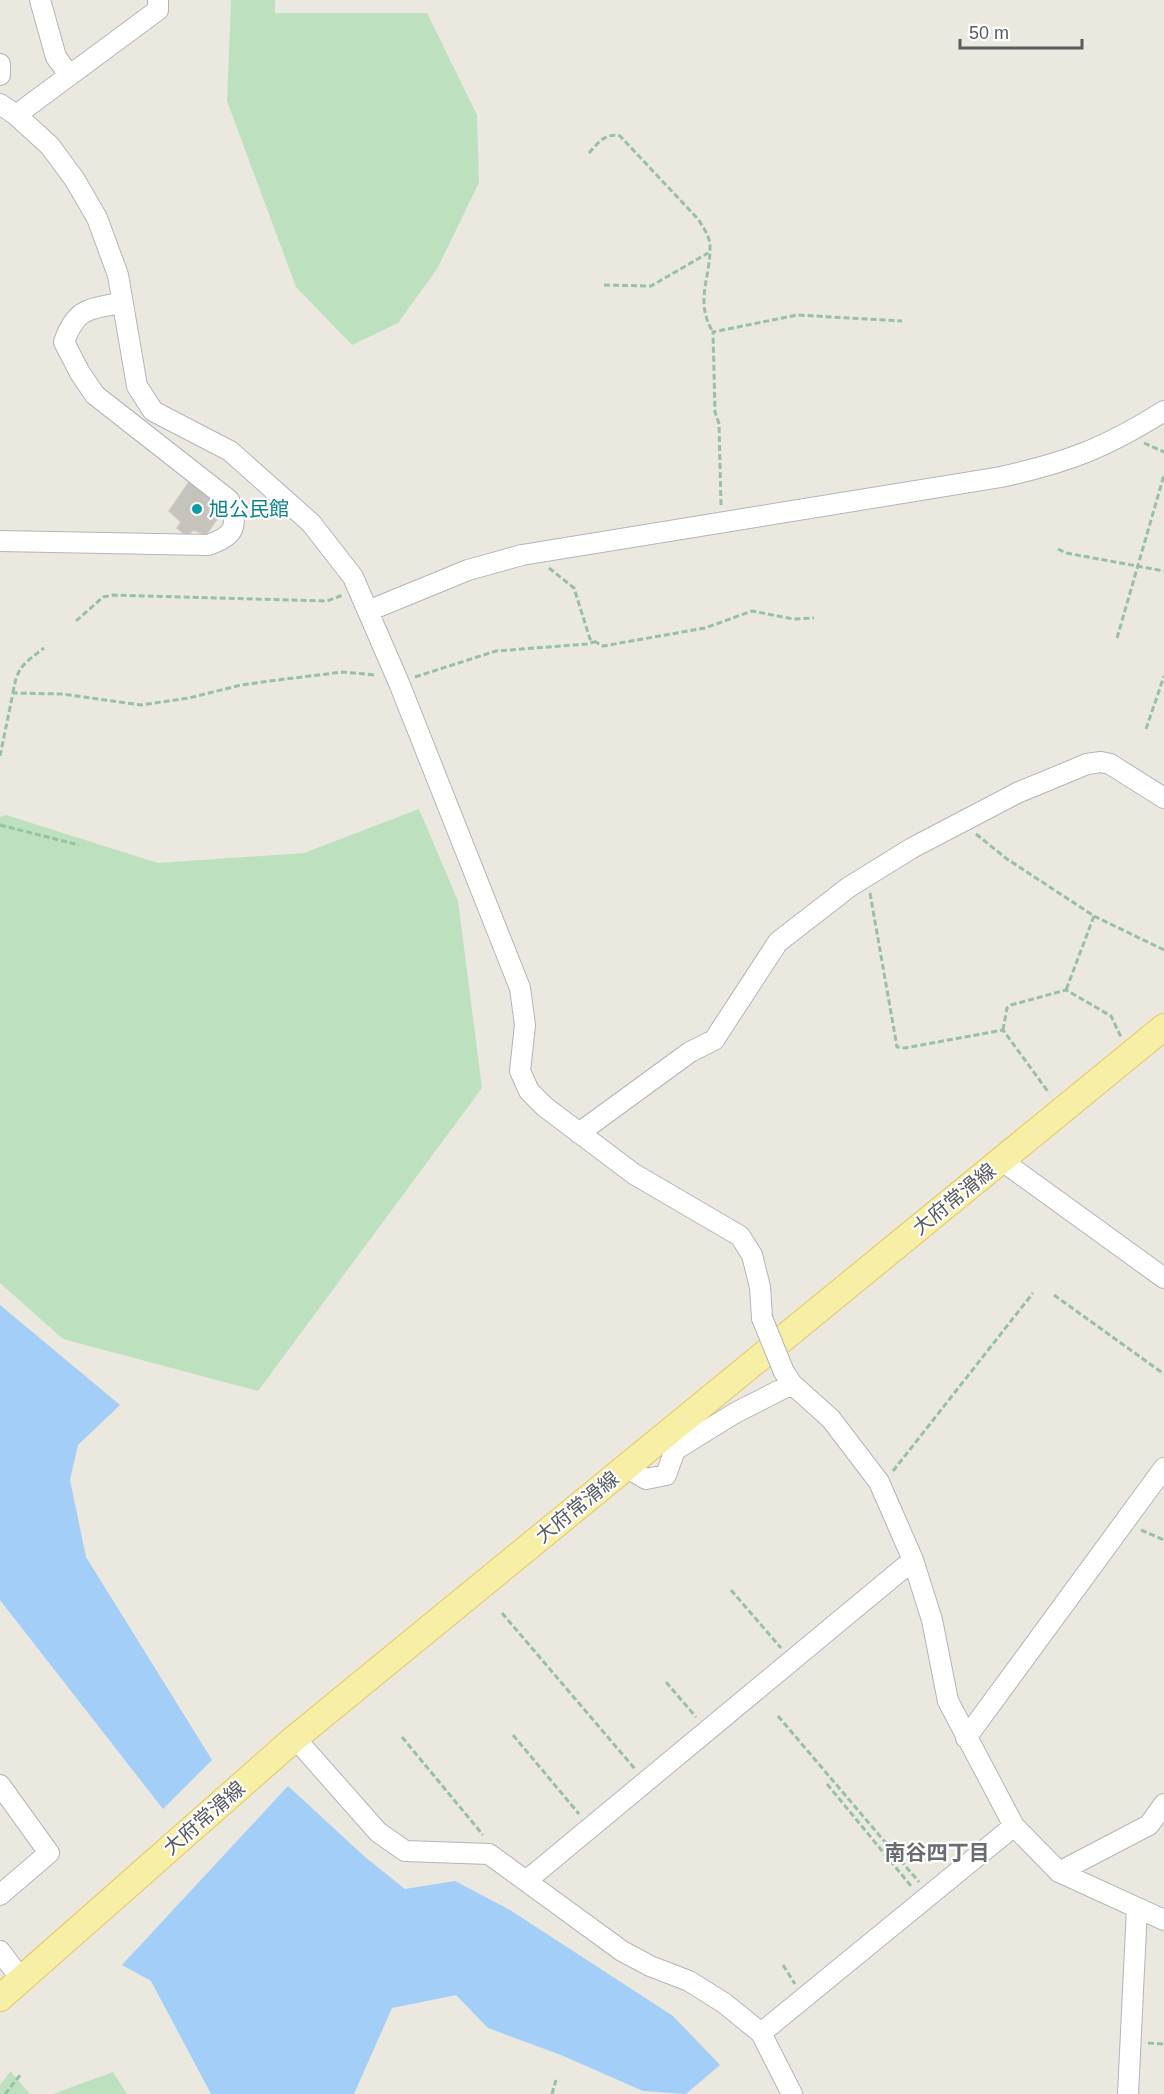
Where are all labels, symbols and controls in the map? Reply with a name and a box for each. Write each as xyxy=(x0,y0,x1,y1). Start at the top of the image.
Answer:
scale bar xyxy=(960,12,1082,50)
text: 50 m xyxy=(969,23,1009,43)
place label: 旭公民館 xyxy=(209,498,289,520)
marker: 旭公民館 xyxy=(190,502,204,516)
street label: 大府常滑線 xyxy=(908,1159,1000,1239)
street label: 大府常滑線 xyxy=(531,1467,623,1547)
street label: 大府常滑線 xyxy=(159,1777,249,1859)
district label: 南谷四丁目 xyxy=(885,1841,990,1864)

